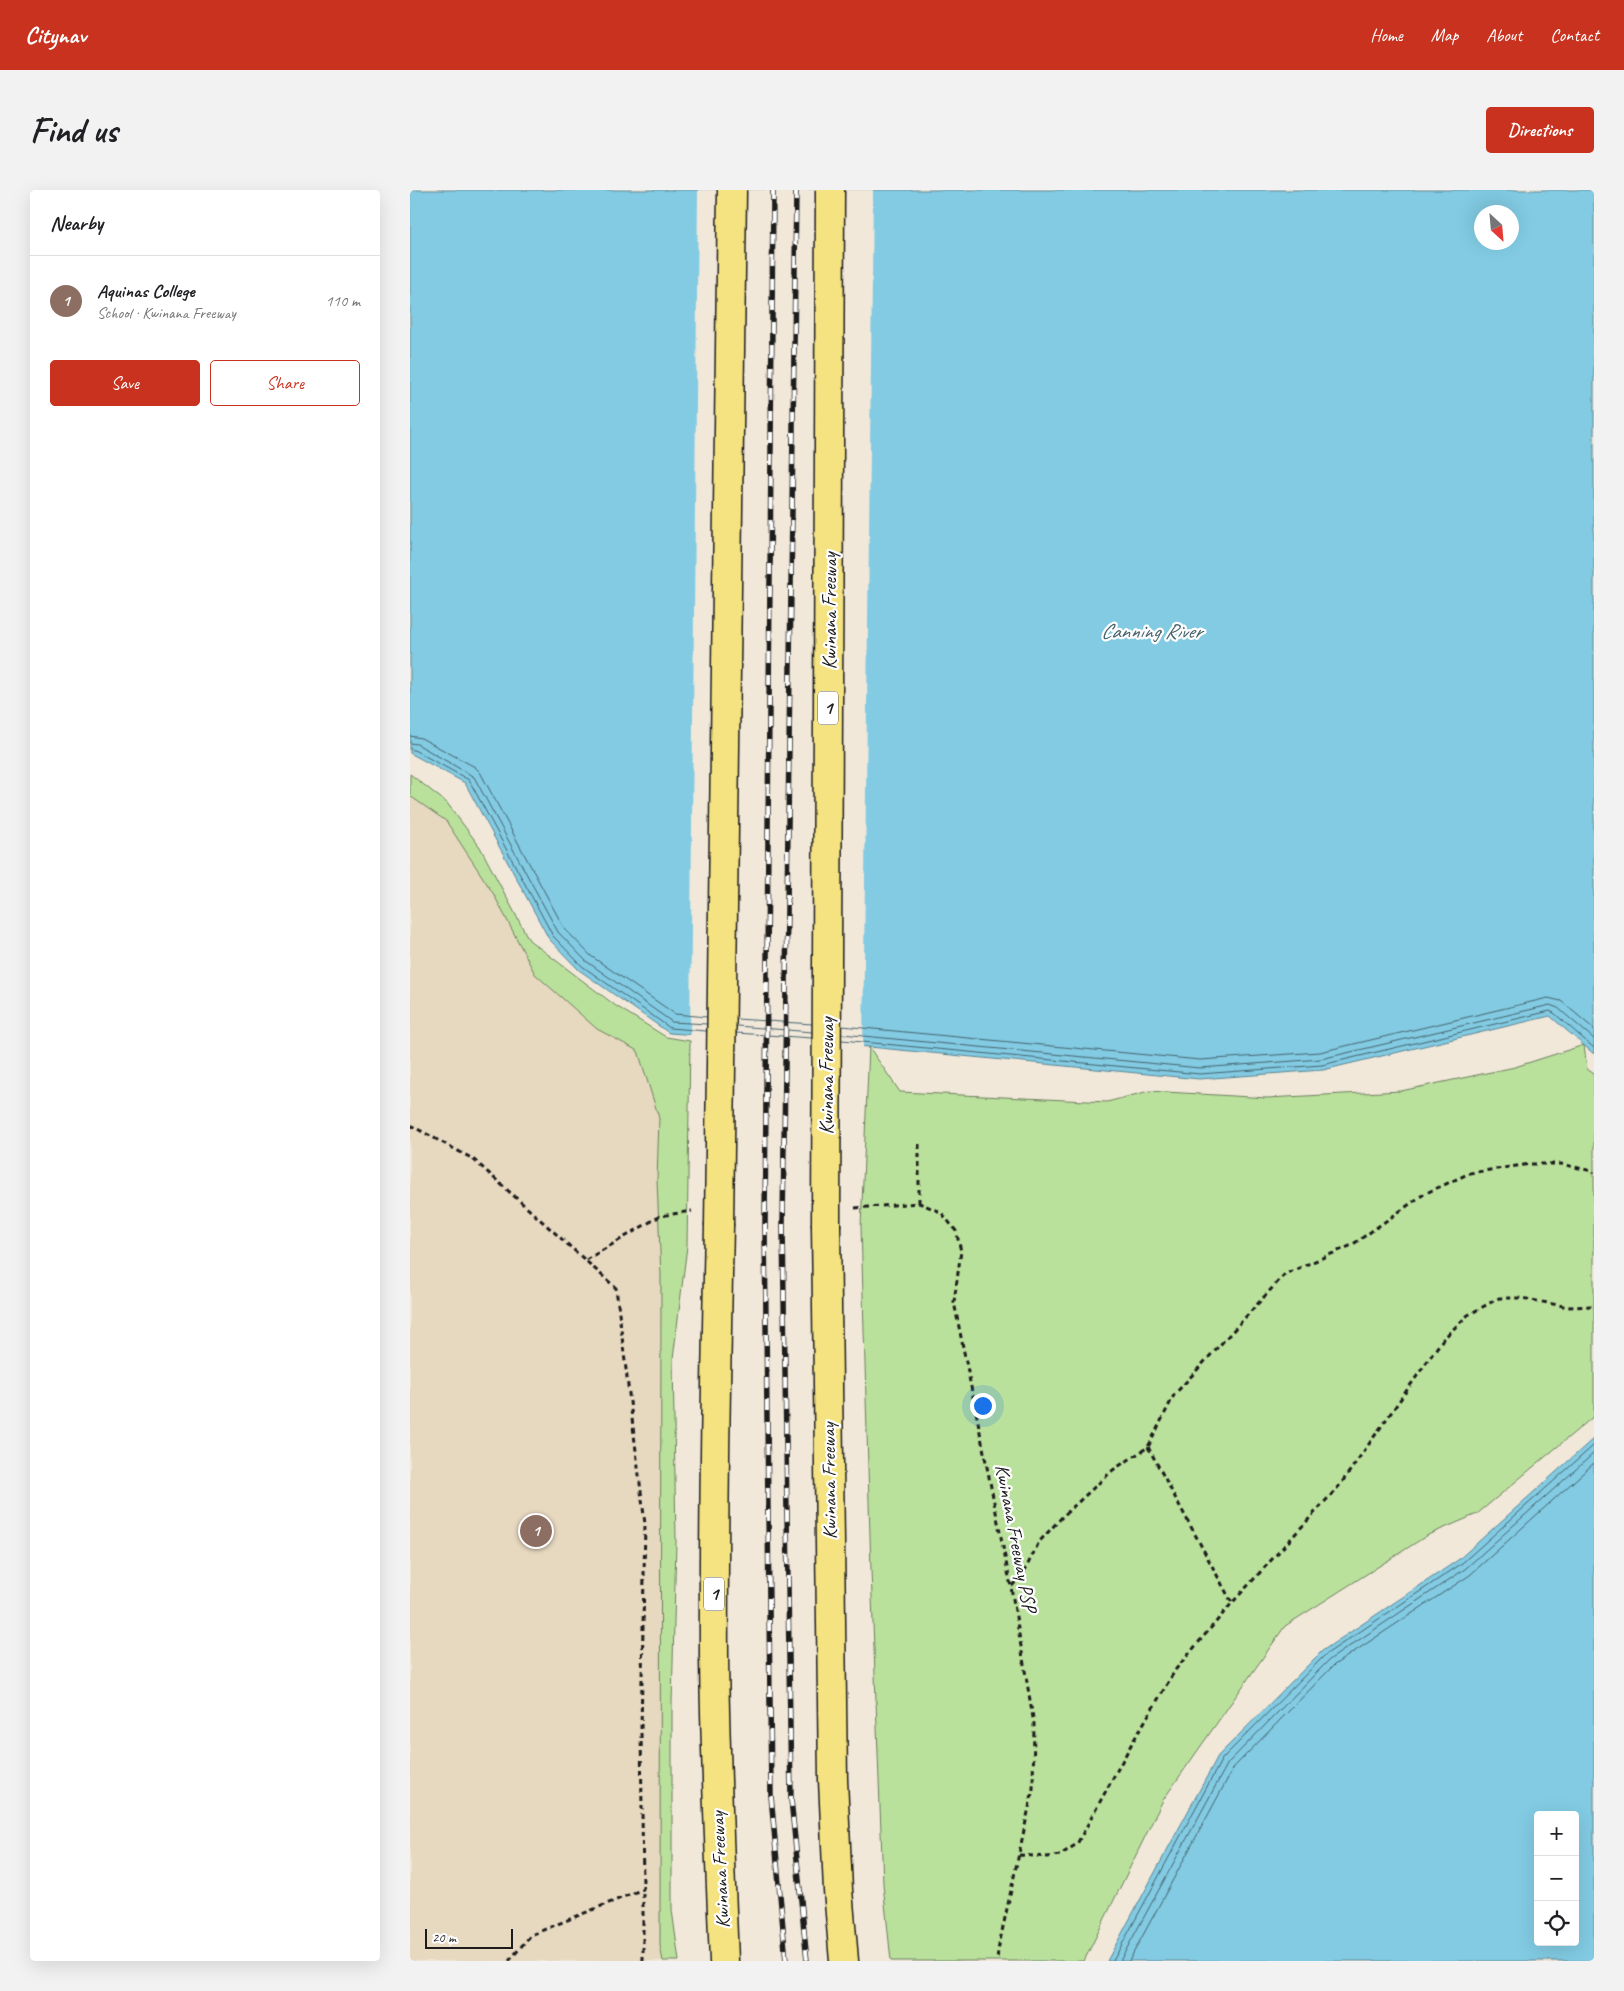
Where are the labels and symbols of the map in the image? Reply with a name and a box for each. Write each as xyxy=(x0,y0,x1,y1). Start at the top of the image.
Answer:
north arrow xyxy=(1474,205,1519,250)
street label: Kwinana Freeway xyxy=(817,550,842,669)
water label: Canning River xyxy=(1101,618,1205,644)
road number: 1 xyxy=(818,692,838,724)
street label: Kwinana Freeway xyxy=(814,1015,839,1134)
your location xyxy=(970,1393,996,1419)
street label: Kwinana Freeway xyxy=(815,1420,843,1540)
street label: Kwinana Freeway PSP xyxy=(989,1462,1043,1616)
pin: 1 xyxy=(520,1512,552,1550)
road number: 1 xyxy=(704,1578,724,1610)
street label: Kwinana Freeway xyxy=(704,1809,736,1929)
scale bar xyxy=(425,1926,512,1949)

